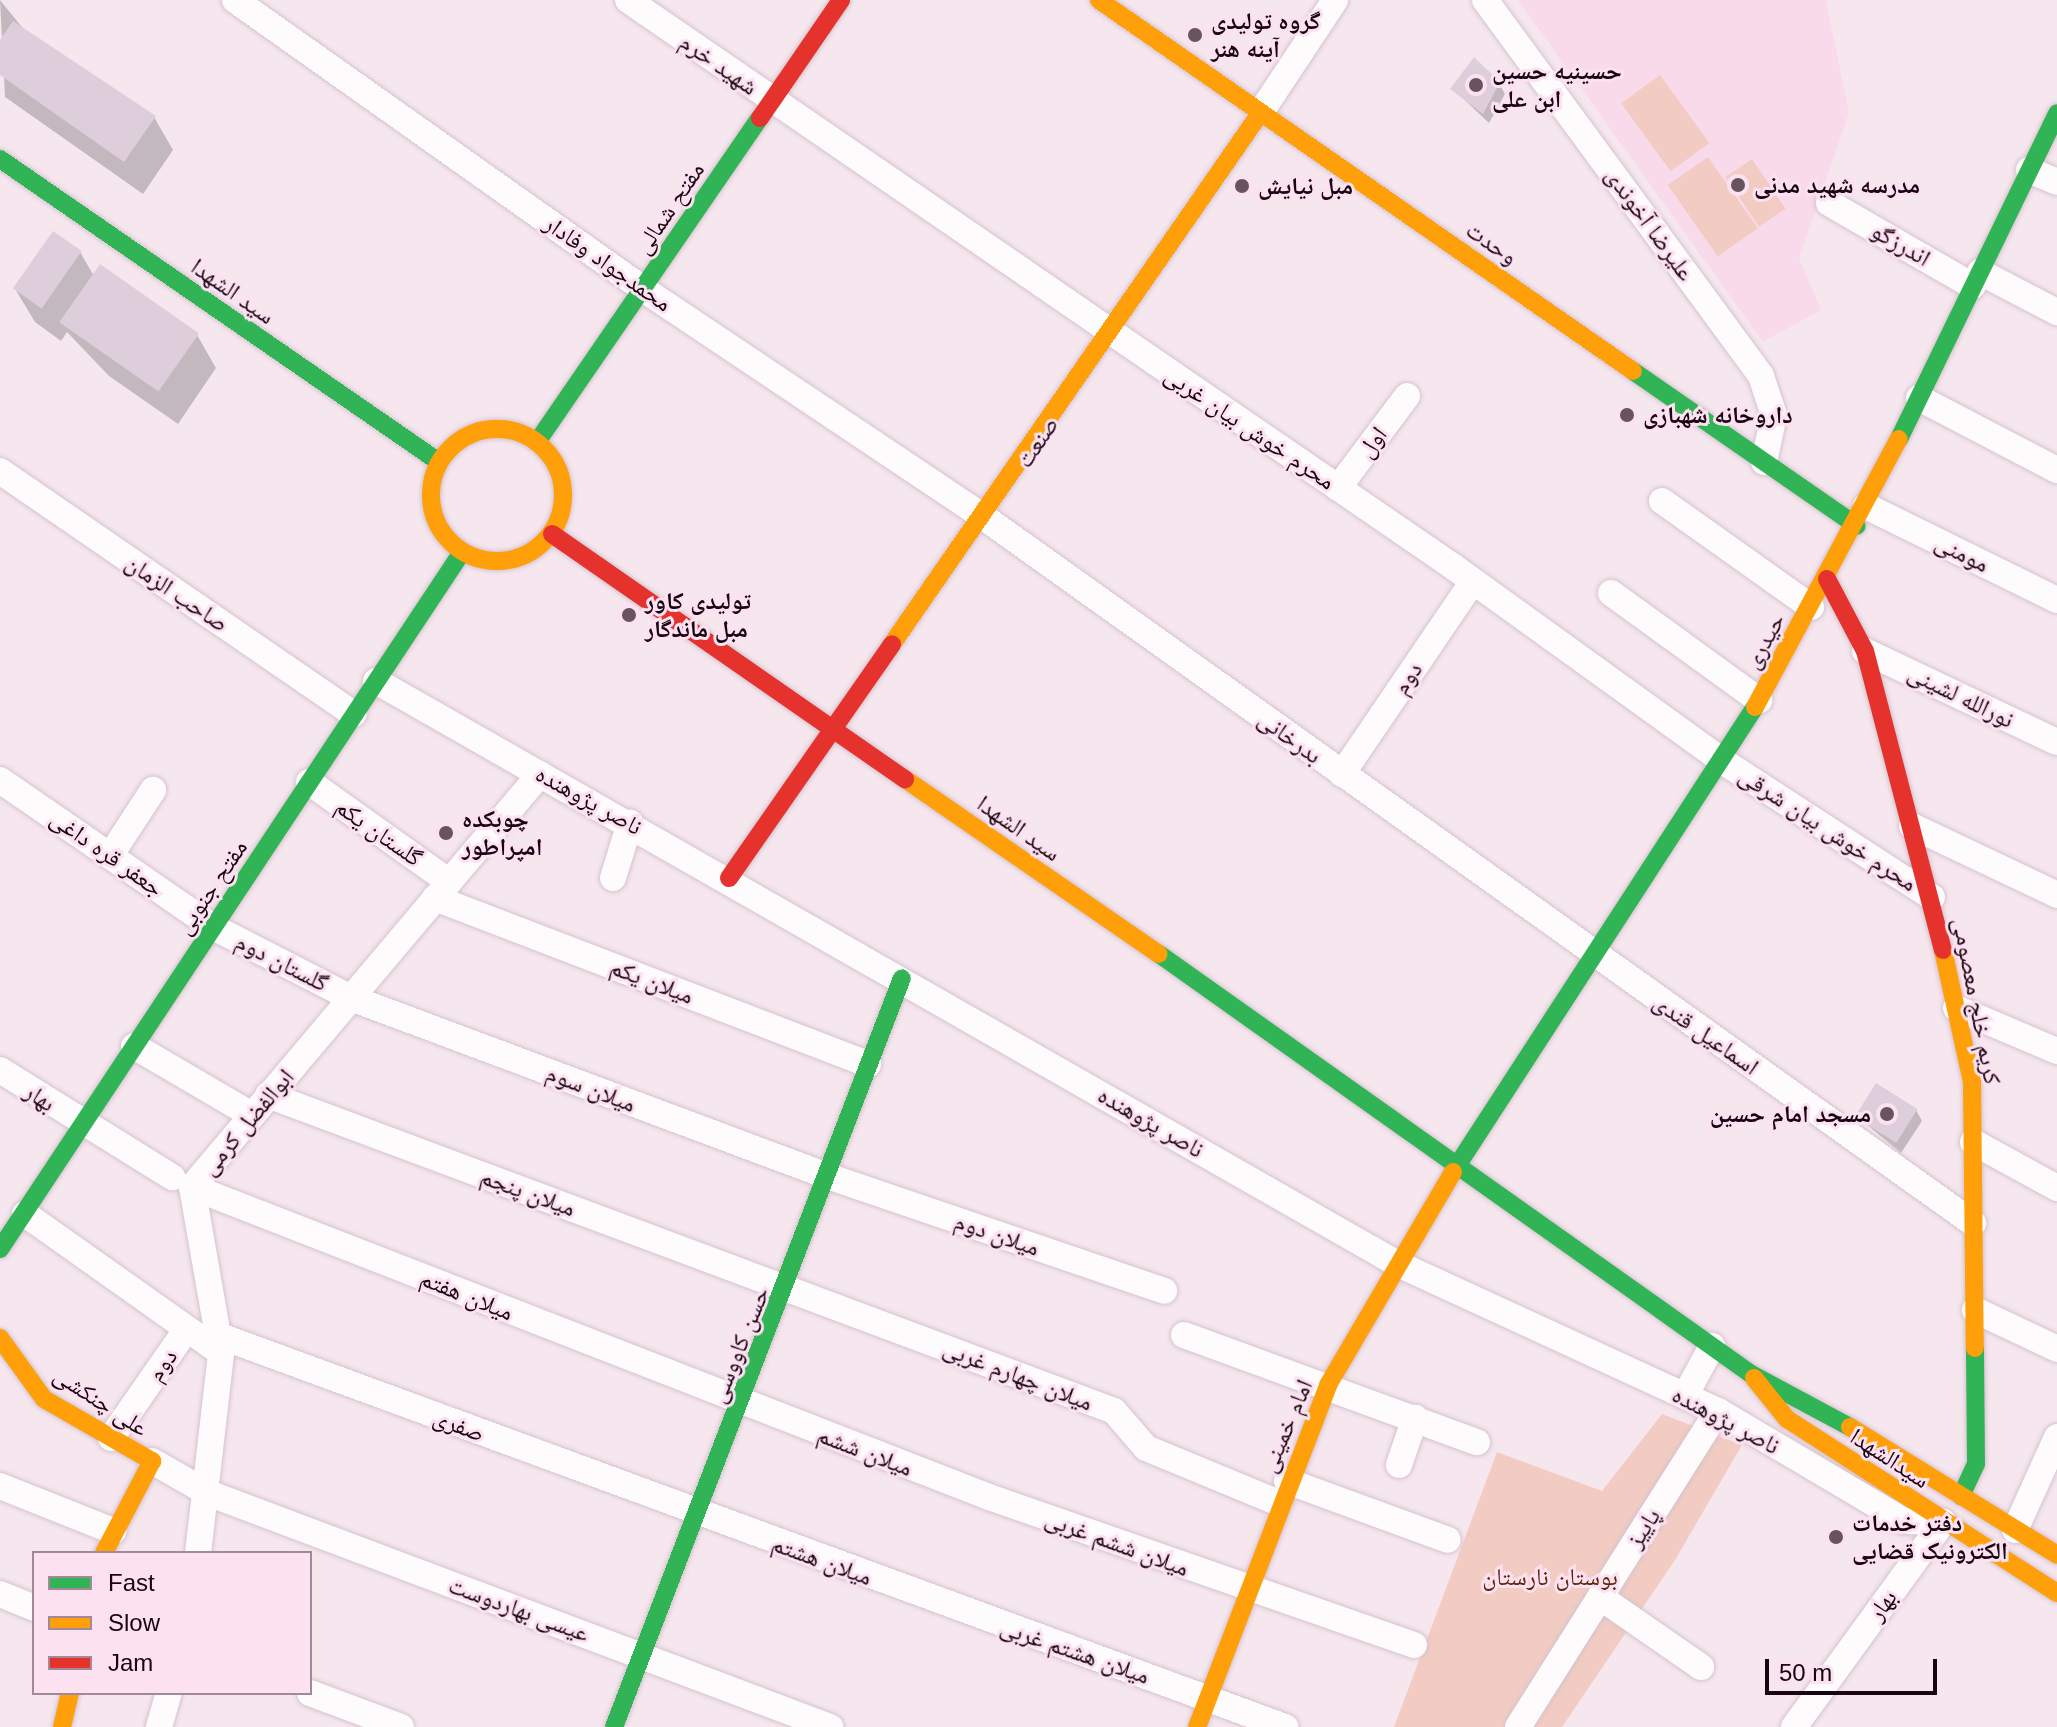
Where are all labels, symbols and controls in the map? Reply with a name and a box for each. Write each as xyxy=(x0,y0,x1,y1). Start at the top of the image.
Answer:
place label: گروه تولیدی آینه هنر xyxy=(1211,7,1321,63)
marker: گروه تولیدی آینه هنر xyxy=(1186,26,1204,44)
street label: شهید خرم xyxy=(675,27,763,101)
place label: حسینیه حسین ابن علی xyxy=(1492,57,1622,113)
marker: حسینیه حسین ابن علی xyxy=(1467,76,1485,94)
street label: مفتح شمالی xyxy=(628,156,710,260)
street label: علیرضا آخوندی xyxy=(1599,162,1701,286)
place label: مدرسه شهید مدنی xyxy=(1754,171,1920,199)
place label: مبل نیایش xyxy=(1258,172,1353,200)
marker: مدرسه شهید مدنی xyxy=(1729,176,1747,194)
marker: مبل نیایش xyxy=(1233,177,1251,195)
street label: محمدجواد وفادار xyxy=(539,208,677,318)
street label: وحدت xyxy=(1461,215,1523,271)
street label: اندرزگو xyxy=(1866,216,1936,272)
street label: سید الشهدا xyxy=(186,252,280,330)
street label: محرم خوش بیان غربی xyxy=(1159,360,1341,496)
place label: داروخانه شهبازی xyxy=(1643,401,1793,429)
marker: داروخانه شهبازی xyxy=(1618,406,1636,424)
street label: صنعت xyxy=(1010,411,1064,473)
street label: اول xyxy=(1351,421,1393,463)
street label: مومنی xyxy=(1930,528,1994,578)
street label: صاحب الزمان xyxy=(120,548,234,638)
place label: تولیدی کاور مبل ماندگار xyxy=(645,587,751,643)
marker: تولیدی کاور مبل ماندگار xyxy=(620,606,638,624)
street label: حیدری xyxy=(1737,608,1791,674)
street label: دوم xyxy=(1386,656,1428,700)
street label: نورالله لشینی xyxy=(1903,658,2019,734)
street label: بدرخانی xyxy=(1253,704,1327,770)
street label: ناصر پژوهنده xyxy=(531,759,647,841)
street label: محرم خوش بیان شرقی xyxy=(1734,761,1922,897)
street label: سید الشهدا xyxy=(972,789,1066,867)
street label: گلستان یکم xyxy=(330,792,428,872)
street label: جعفر قره داغی xyxy=(45,804,169,902)
place label: چوبکده امپراطور xyxy=(462,805,542,861)
marker: چوبکده امپراطور xyxy=(437,824,455,842)
street label: مفتح جنوبی xyxy=(169,834,253,940)
street label: کریم خلج معصومی xyxy=(1947,915,2007,1087)
street label: گلستان دوم xyxy=(231,926,333,998)
street label: میلان یکم xyxy=(606,952,698,1010)
street label: اسماعیل قندی xyxy=(1648,987,1764,1081)
street label: میلان سوم xyxy=(542,1058,640,1118)
street label: ابوالفضل کرمی xyxy=(194,1063,300,1181)
street label: بهار xyxy=(19,1076,61,1118)
street label: ناصر پژوهنده xyxy=(1093,1080,1209,1164)
place label: مسجد امام حسین xyxy=(1710,1100,1871,1128)
marker: مسجد امام حسین xyxy=(1878,1105,1896,1123)
street label: میلان پنجم xyxy=(477,1162,579,1222)
street label: میلان دوم xyxy=(951,1206,1043,1262)
street label: میلان هفتم xyxy=(416,1263,518,1327)
street label: حسن کاووسی xyxy=(703,1283,775,1407)
street label: میلان چهارم غربی xyxy=(939,1333,1097,1417)
street label: دوم xyxy=(141,1343,183,1387)
street label: علی چنکشی xyxy=(48,1360,154,1442)
street label: امام خمینی xyxy=(1254,1375,1318,1477)
street label: ناصر پژوهنده xyxy=(1667,1380,1785,1460)
street label: صفری xyxy=(429,1402,489,1448)
street label: میلان ششم xyxy=(813,1420,917,1482)
street label: سیدالشهدا xyxy=(1845,1422,1935,1494)
street label: پاییز xyxy=(1620,1503,1666,1553)
street label: میلان ششم غربی xyxy=(1041,1504,1193,1582)
place label: دفتر خدمات الکترونیک قضایی xyxy=(1852,1509,2008,1565)
marker: دفتر خدمات الکترونیک قضایی xyxy=(1827,1528,1845,1546)
street label: میلان هشتم xyxy=(768,1529,876,1591)
legend xyxy=(32,1551,312,1695)
park label: بوستان نارستان xyxy=(1482,1563,1618,1591)
text: Fast xyxy=(108,1569,155,1596)
street label: عیسی بهاردوست xyxy=(445,1570,593,1648)
street label: بهار xyxy=(1861,1584,1903,1626)
text: Slow xyxy=(108,1609,160,1636)
street label: میلان هشتم غربی xyxy=(997,1612,1153,1690)
scale bar xyxy=(1769,1643,1941,1693)
text: Jam xyxy=(108,1649,153,1676)
text: 50 m xyxy=(1779,1659,1832,1686)

